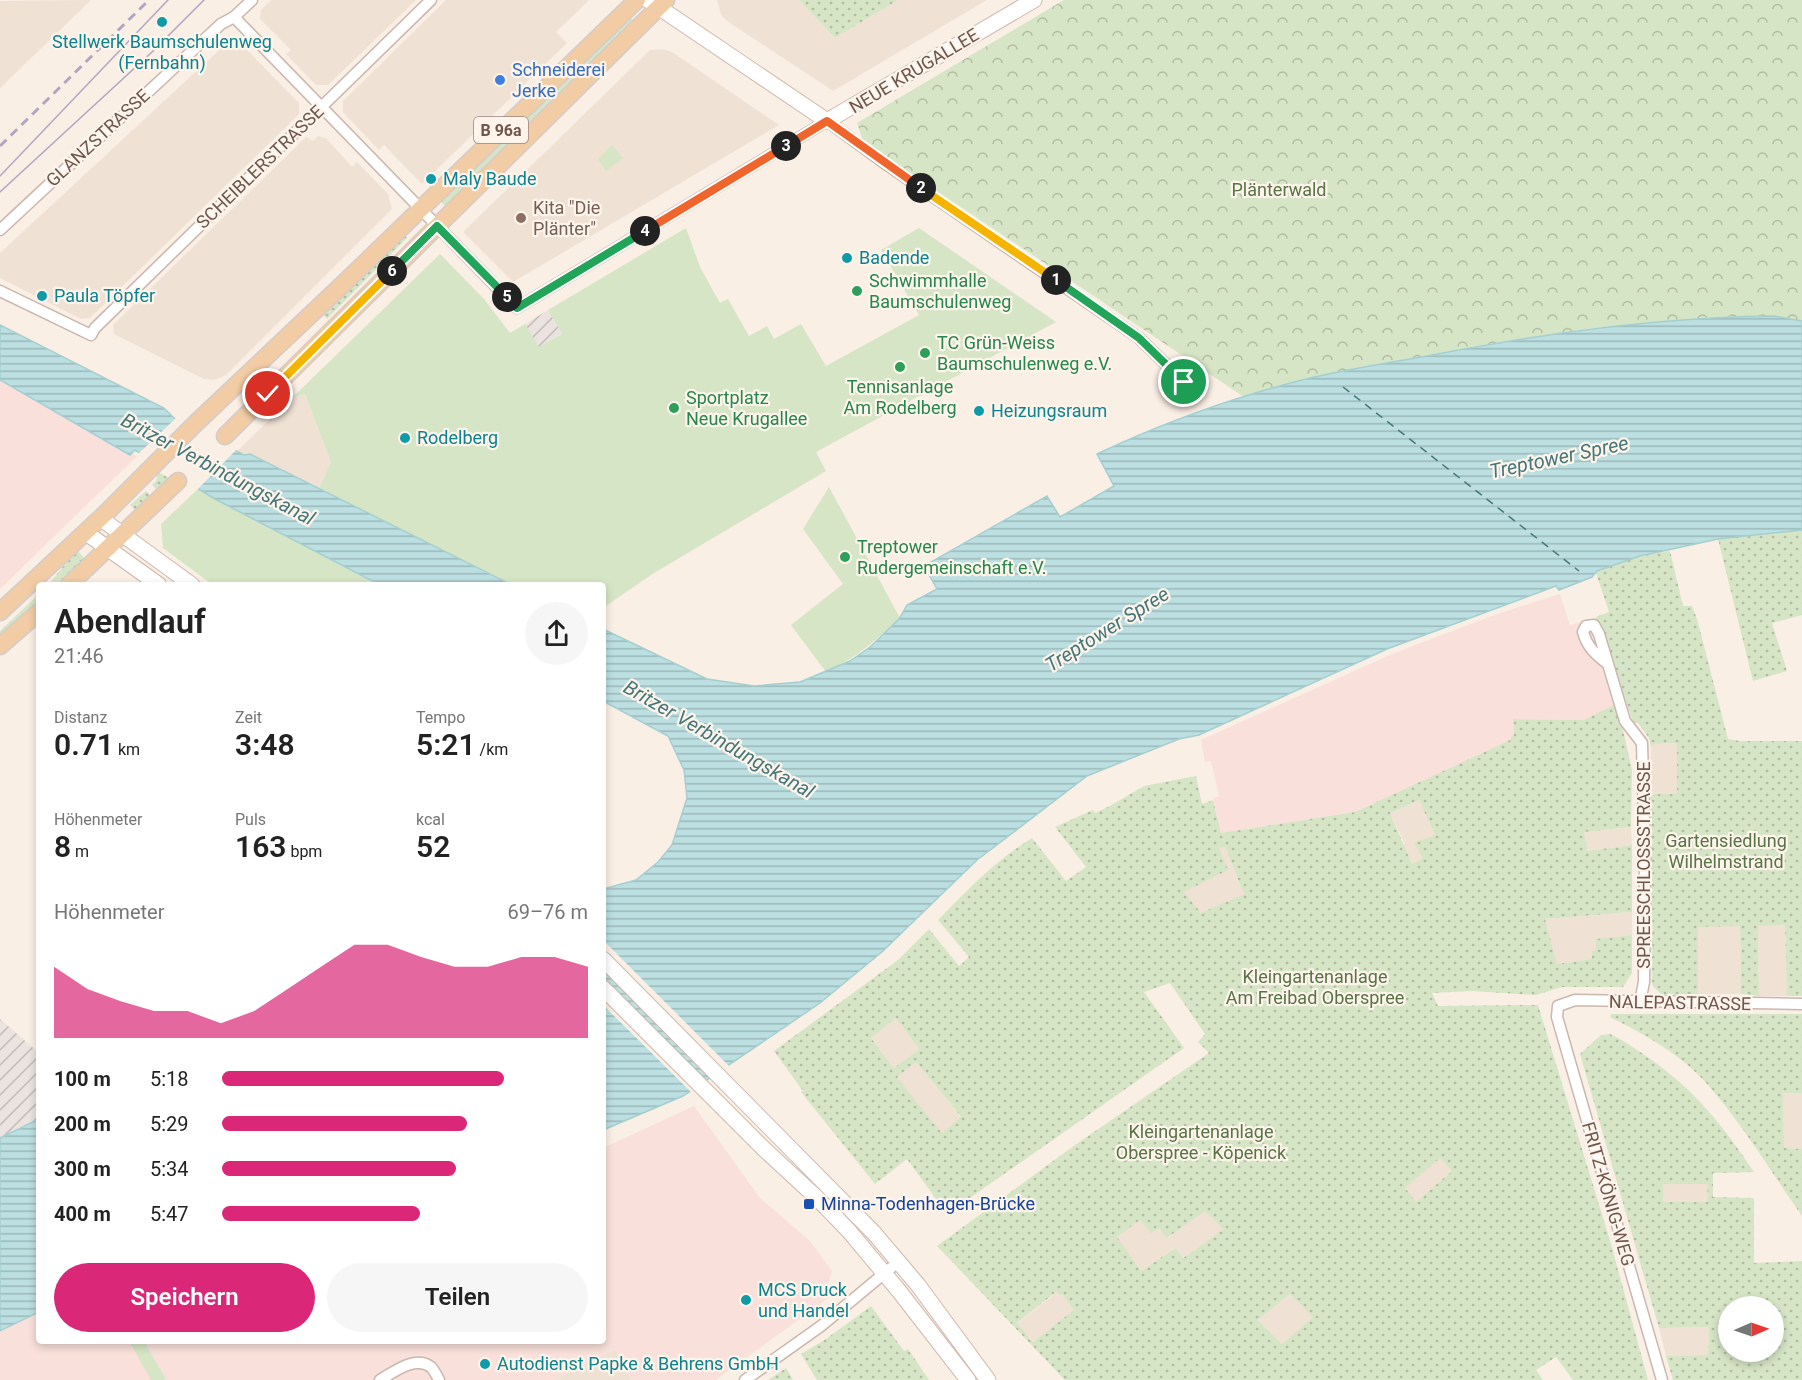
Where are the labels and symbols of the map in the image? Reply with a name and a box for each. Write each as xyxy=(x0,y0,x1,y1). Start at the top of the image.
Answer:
marker: Stellwerk Baumschulenweg (Fernbahn) xyxy=(155,15,169,29)
street label: NEUE KRUGALLEE xyxy=(845,24,982,118)
place label: Stellwerk Baumschulenweg (Fernbahn) xyxy=(52,31,272,74)
place label: Schneiderei Jerke xyxy=(512,59,605,101)
marker: Schneiderei Jerke xyxy=(493,73,507,87)
street label: GLANZSTRASSE xyxy=(42,84,154,191)
street label: SCHEIBLERSTRASSE xyxy=(192,101,328,233)
road number: B 96a xyxy=(474,117,528,143)
pin: 3 xyxy=(771,131,801,161)
place label: Maly Baude xyxy=(443,168,537,189)
marker: Maly Baude xyxy=(424,172,438,186)
pin: 2 xyxy=(906,173,936,203)
park label: Plänterwald xyxy=(1232,179,1327,200)
place label: Kita "Die Plänter" xyxy=(533,197,600,239)
marker: Kita "Die Plänter" xyxy=(514,211,528,225)
pin: 4 xyxy=(630,216,660,246)
place label: Badende xyxy=(859,247,929,268)
marker: Badende xyxy=(840,251,854,265)
pin: 6 xyxy=(377,256,407,286)
pin: 1 xyxy=(1041,265,1071,295)
place label: Schwimmhalle Baumschulenweg xyxy=(869,270,1011,312)
pin: 5 xyxy=(492,282,522,312)
marker: Schwimmhalle Baumschulenweg xyxy=(850,284,864,298)
place label: Paula Töpfer xyxy=(54,285,155,306)
marker: Paula Töpfer xyxy=(35,289,49,303)
place label: TC Grün-Weiss Baumschulenweg e.V. xyxy=(937,332,1112,374)
marker: TC Grün-Weiss Baumschulenweg e.V. xyxy=(918,346,932,360)
pin xyxy=(1158,356,1209,407)
marker: Tennisanlage Am Rodelberg xyxy=(893,360,907,374)
pin xyxy=(242,368,293,419)
place label: Tennisanlage Am Rodelberg xyxy=(843,376,957,418)
place label: Sportplatz Neue Krugallee xyxy=(686,387,807,429)
place label: Heizungsraum xyxy=(991,400,1107,421)
marker: Sportplatz Neue Krugallee xyxy=(667,401,681,415)
marker: Heizungsraum xyxy=(972,404,986,418)
water label: Britzer Verbindungskanal xyxy=(117,408,319,530)
place label: Rodelberg xyxy=(417,427,498,448)
marker: Rodelberg xyxy=(398,431,412,445)
water label: Treptower Spree xyxy=(1487,431,1631,483)
place label: Treptower Rudergemeinschaft e.V. xyxy=(857,536,1047,578)
marker: Treptower Rudergemeinschaft e.V. xyxy=(838,550,852,564)
water label: Treptower Spree xyxy=(1041,581,1173,677)
water label: Britzer Verbindungskanal xyxy=(620,675,819,803)
street label: SPREESCHLOSSSTRASSE xyxy=(1633,761,1654,969)
park label: Gartensiedlung Wilhelmstrand xyxy=(1665,830,1787,872)
park label: Kleingartenanlage Am Freibad Oberspree xyxy=(1226,966,1404,1008)
street label: NALEPASTRASSE xyxy=(1609,991,1751,1014)
street label: FRITZ-KÖNIG-WEG xyxy=(1578,1119,1639,1268)
park label: Kleingartenanlage Oberspree - Köpenick xyxy=(1116,1121,1287,1163)
place label: Minna-Todenhagen-Brücke xyxy=(821,1193,1035,1214)
marker: Minna-Todenhagen-Brücke xyxy=(802,1197,816,1211)
place label: MCS Druck und Handel xyxy=(758,1279,849,1321)
marker: MCS Druck und Handel xyxy=(739,1293,753,1307)
north arrow xyxy=(1718,1296,1784,1362)
place label: Autodienst Papke & Behrens GmbH xyxy=(497,1353,779,1374)
marker: Autodienst Papke & Behrens GmbH xyxy=(478,1357,492,1371)

